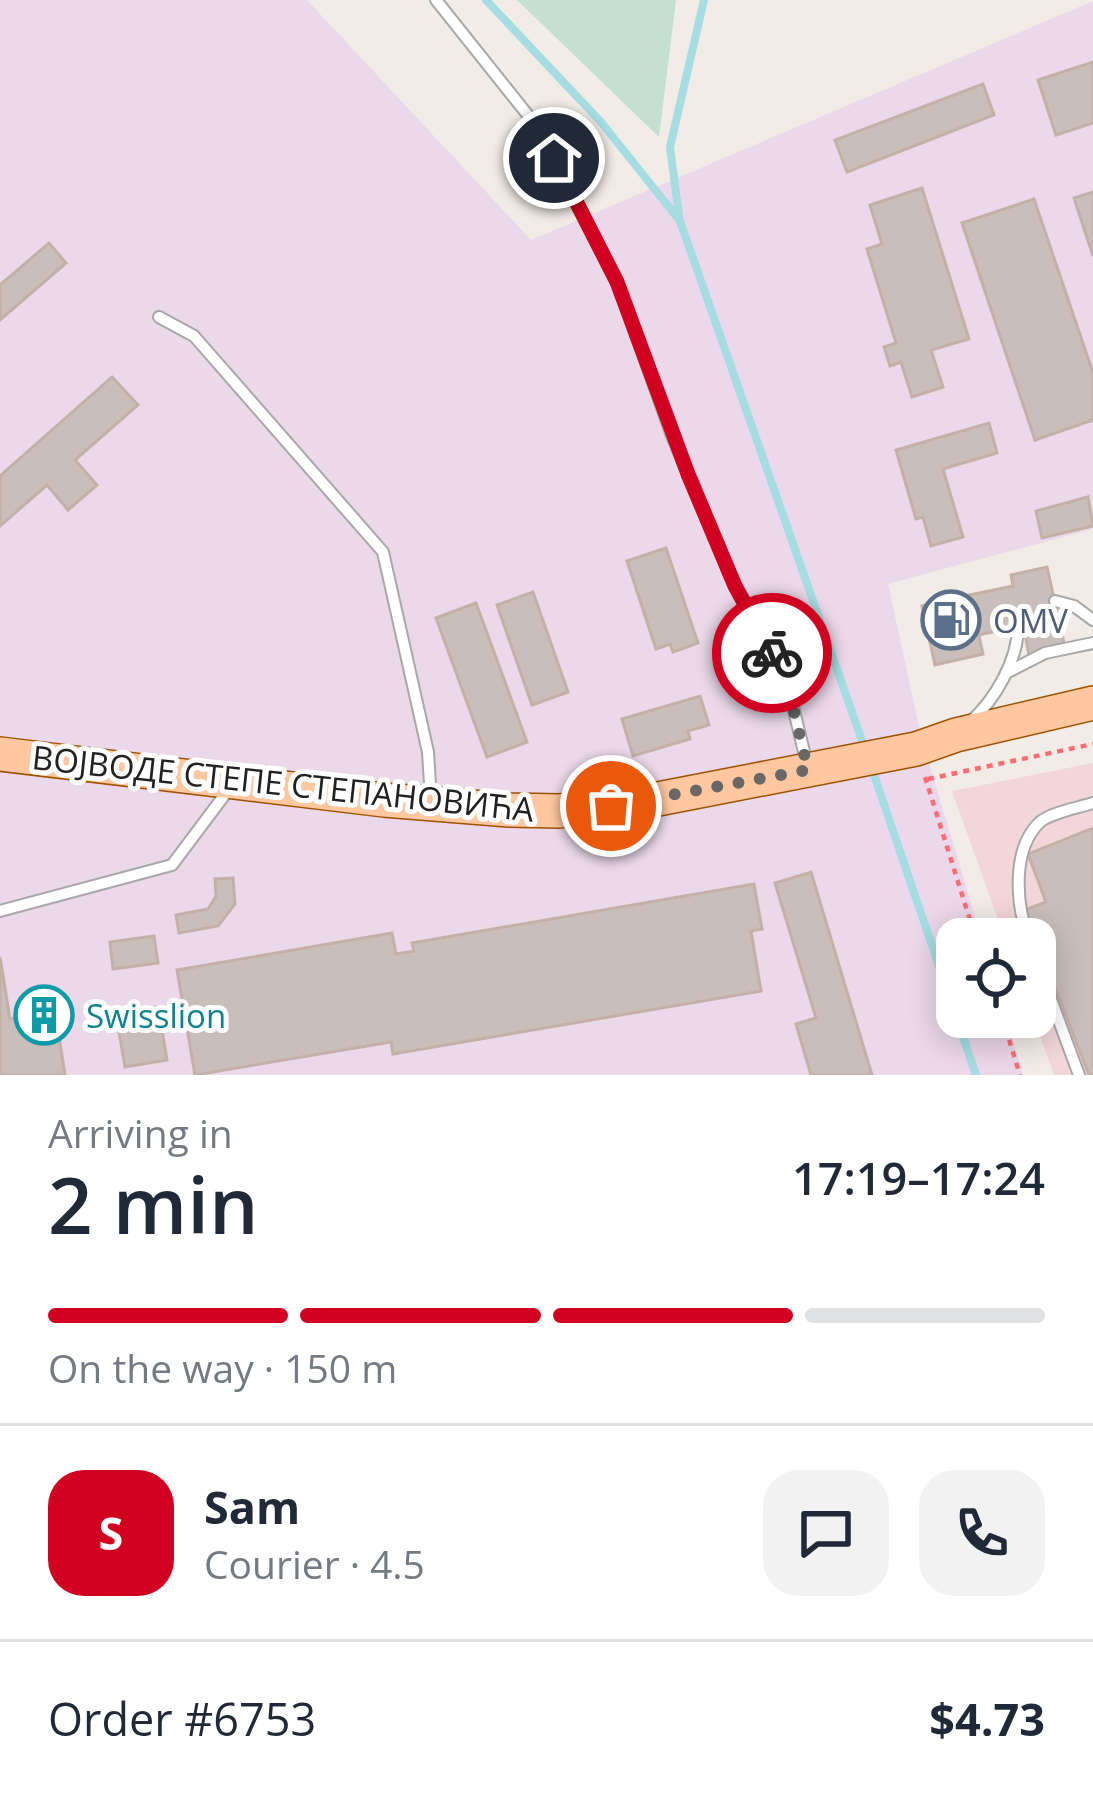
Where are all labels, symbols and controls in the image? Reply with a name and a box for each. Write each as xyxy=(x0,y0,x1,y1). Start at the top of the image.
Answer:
pin xyxy=(503,107,605,209)
icon: home xyxy=(521,125,587,191)
fuel station icon: OMV xyxy=(920,589,982,651)
courier xyxy=(712,593,832,713)
place label: OMV xyxy=(993,598,1068,643)
icon: bike xyxy=(739,620,805,686)
street label: ВОЈВОДЕ СТЕПЕ СТЕПАНОВИЋА xyxy=(30,734,536,832)
pin xyxy=(560,755,662,857)
icon: bag xyxy=(578,773,644,839)
map controls xyxy=(936,918,1056,1038)
button: locate xyxy=(936,918,1056,1038)
building icon: Swisslion xyxy=(13,984,75,1046)
place label: Swisslion xyxy=(86,993,226,1038)
text: Arriving in xyxy=(48,1106,233,1159)
text: 17:19–17:24 xyxy=(792,1147,1045,1208)
text: 2 min xyxy=(48,1151,259,1257)
text: On the way · 150 m xyxy=(48,1341,397,1394)
button: chat xyxy=(763,1470,889,1596)
button: phone xyxy=(919,1470,1045,1596)
text: Sam xyxy=(204,1476,300,1537)
text: S xyxy=(99,1502,123,1563)
text: Courier · 4.5 xyxy=(204,1537,425,1590)
text: Order #6753 xyxy=(48,1688,316,1749)
text: $4.73 xyxy=(929,1688,1045,1749)

